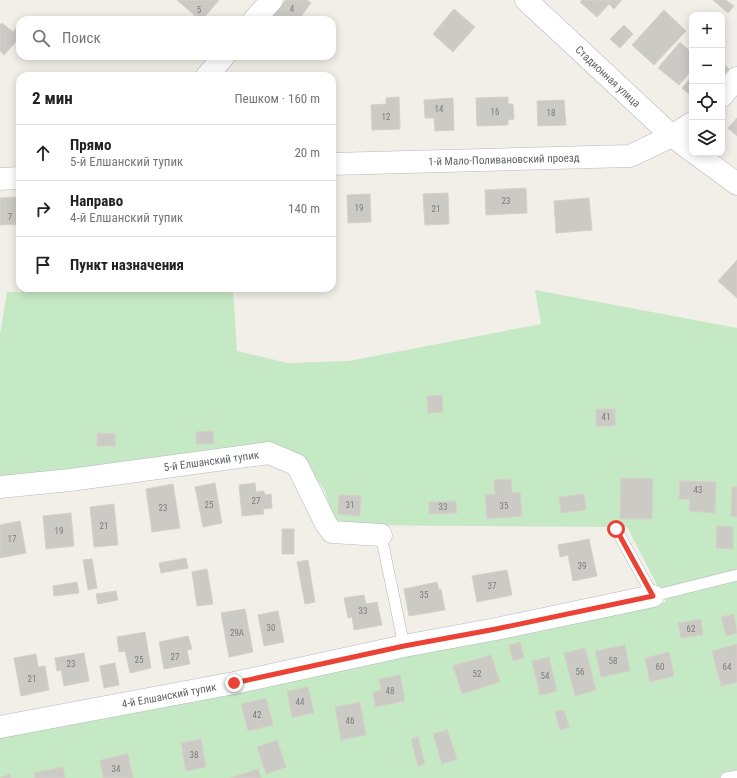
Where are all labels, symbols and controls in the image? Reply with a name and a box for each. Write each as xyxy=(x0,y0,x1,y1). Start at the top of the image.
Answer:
house number: 4 xyxy=(290,4,295,14)
house number: 5 xyxy=(197,5,202,15)
map controls xyxy=(689,12,725,156)
button: + xyxy=(689,12,725,48)
search box xyxy=(16,16,336,60)
icon: search xyxy=(30,27,52,49)
text: Поиск xyxy=(62,29,101,47)
street label: Стадионная улица xyxy=(572,43,643,110)
button: − xyxy=(689,48,725,84)
button: locate xyxy=(689,84,725,120)
text: 2 мин xyxy=(32,88,73,108)
text: Пешком · 160 m xyxy=(234,91,320,106)
house number: 14 xyxy=(435,104,444,114)
house number: 16 xyxy=(491,107,499,117)
house number: 18 xyxy=(547,108,555,118)
house number: 12 xyxy=(382,112,391,122)
button: layers xyxy=(689,120,725,156)
text: Прямо xyxy=(70,136,111,154)
icon: ahead xyxy=(32,142,54,164)
text: 20 m xyxy=(294,145,320,160)
street label: 1-й Мало-Поливановский проезд xyxy=(428,151,580,168)
text: 5-й Елшанский тупик xyxy=(70,154,183,169)
text: Направо xyxy=(70,192,123,210)
house number: 23 xyxy=(502,196,510,206)
icon: right xyxy=(32,198,54,220)
text: 140 m xyxy=(288,201,320,216)
house number: 19 xyxy=(355,203,363,213)
house number: 21 xyxy=(432,204,440,214)
text: 4-й Елшанский тупик xyxy=(70,210,183,225)
house number: 7 xyxy=(8,212,13,222)
icon: arrive xyxy=(32,254,54,276)
text: Пункт назначения xyxy=(70,256,184,274)
house number: 41 xyxy=(602,412,610,422)
street label: 5-й Елшанский тупик xyxy=(163,448,261,474)
house number: 43 xyxy=(694,485,702,495)
house number: 27 xyxy=(252,496,261,506)
house number: 25 xyxy=(205,500,214,510)
house number: 31 xyxy=(346,500,354,510)
house number: 35 xyxy=(500,501,509,511)
house number: 33 xyxy=(439,502,447,512)
house number: 23 xyxy=(159,503,167,513)
route start xyxy=(607,520,625,538)
house number: 21 xyxy=(100,521,108,531)
house number: 19 xyxy=(55,526,63,536)
house number: 17 xyxy=(8,534,17,544)
house number: 39 xyxy=(578,561,586,571)
house number: 37 xyxy=(488,581,497,591)
house number: 35 xyxy=(420,590,429,600)
house number: 33 xyxy=(359,606,367,616)
house number: 30 xyxy=(267,623,275,633)
house number: 62 xyxy=(687,624,696,634)
house number: 29А xyxy=(230,628,244,638)
house number: 27 xyxy=(171,652,180,662)
house number: 25 xyxy=(135,655,144,665)
house number: 58 xyxy=(609,656,617,666)
house number: 23 xyxy=(67,659,75,669)
house number: 60 xyxy=(656,662,664,672)
house number: 64 xyxy=(723,662,732,672)
house number: 56 xyxy=(576,667,584,677)
house number: 52 xyxy=(473,669,482,679)
house number: 54 xyxy=(541,671,550,681)
house number: 21 xyxy=(28,674,36,684)
route end xyxy=(225,674,243,692)
street label: 4-й Елшанский тупик xyxy=(121,680,218,711)
house number: 48 xyxy=(386,686,394,696)
house number: 44 xyxy=(296,697,305,707)
house number: 42 xyxy=(253,710,262,720)
house number: 46 xyxy=(346,716,354,726)
house number: 38 xyxy=(190,750,198,760)
house number: 34 xyxy=(112,764,121,774)

